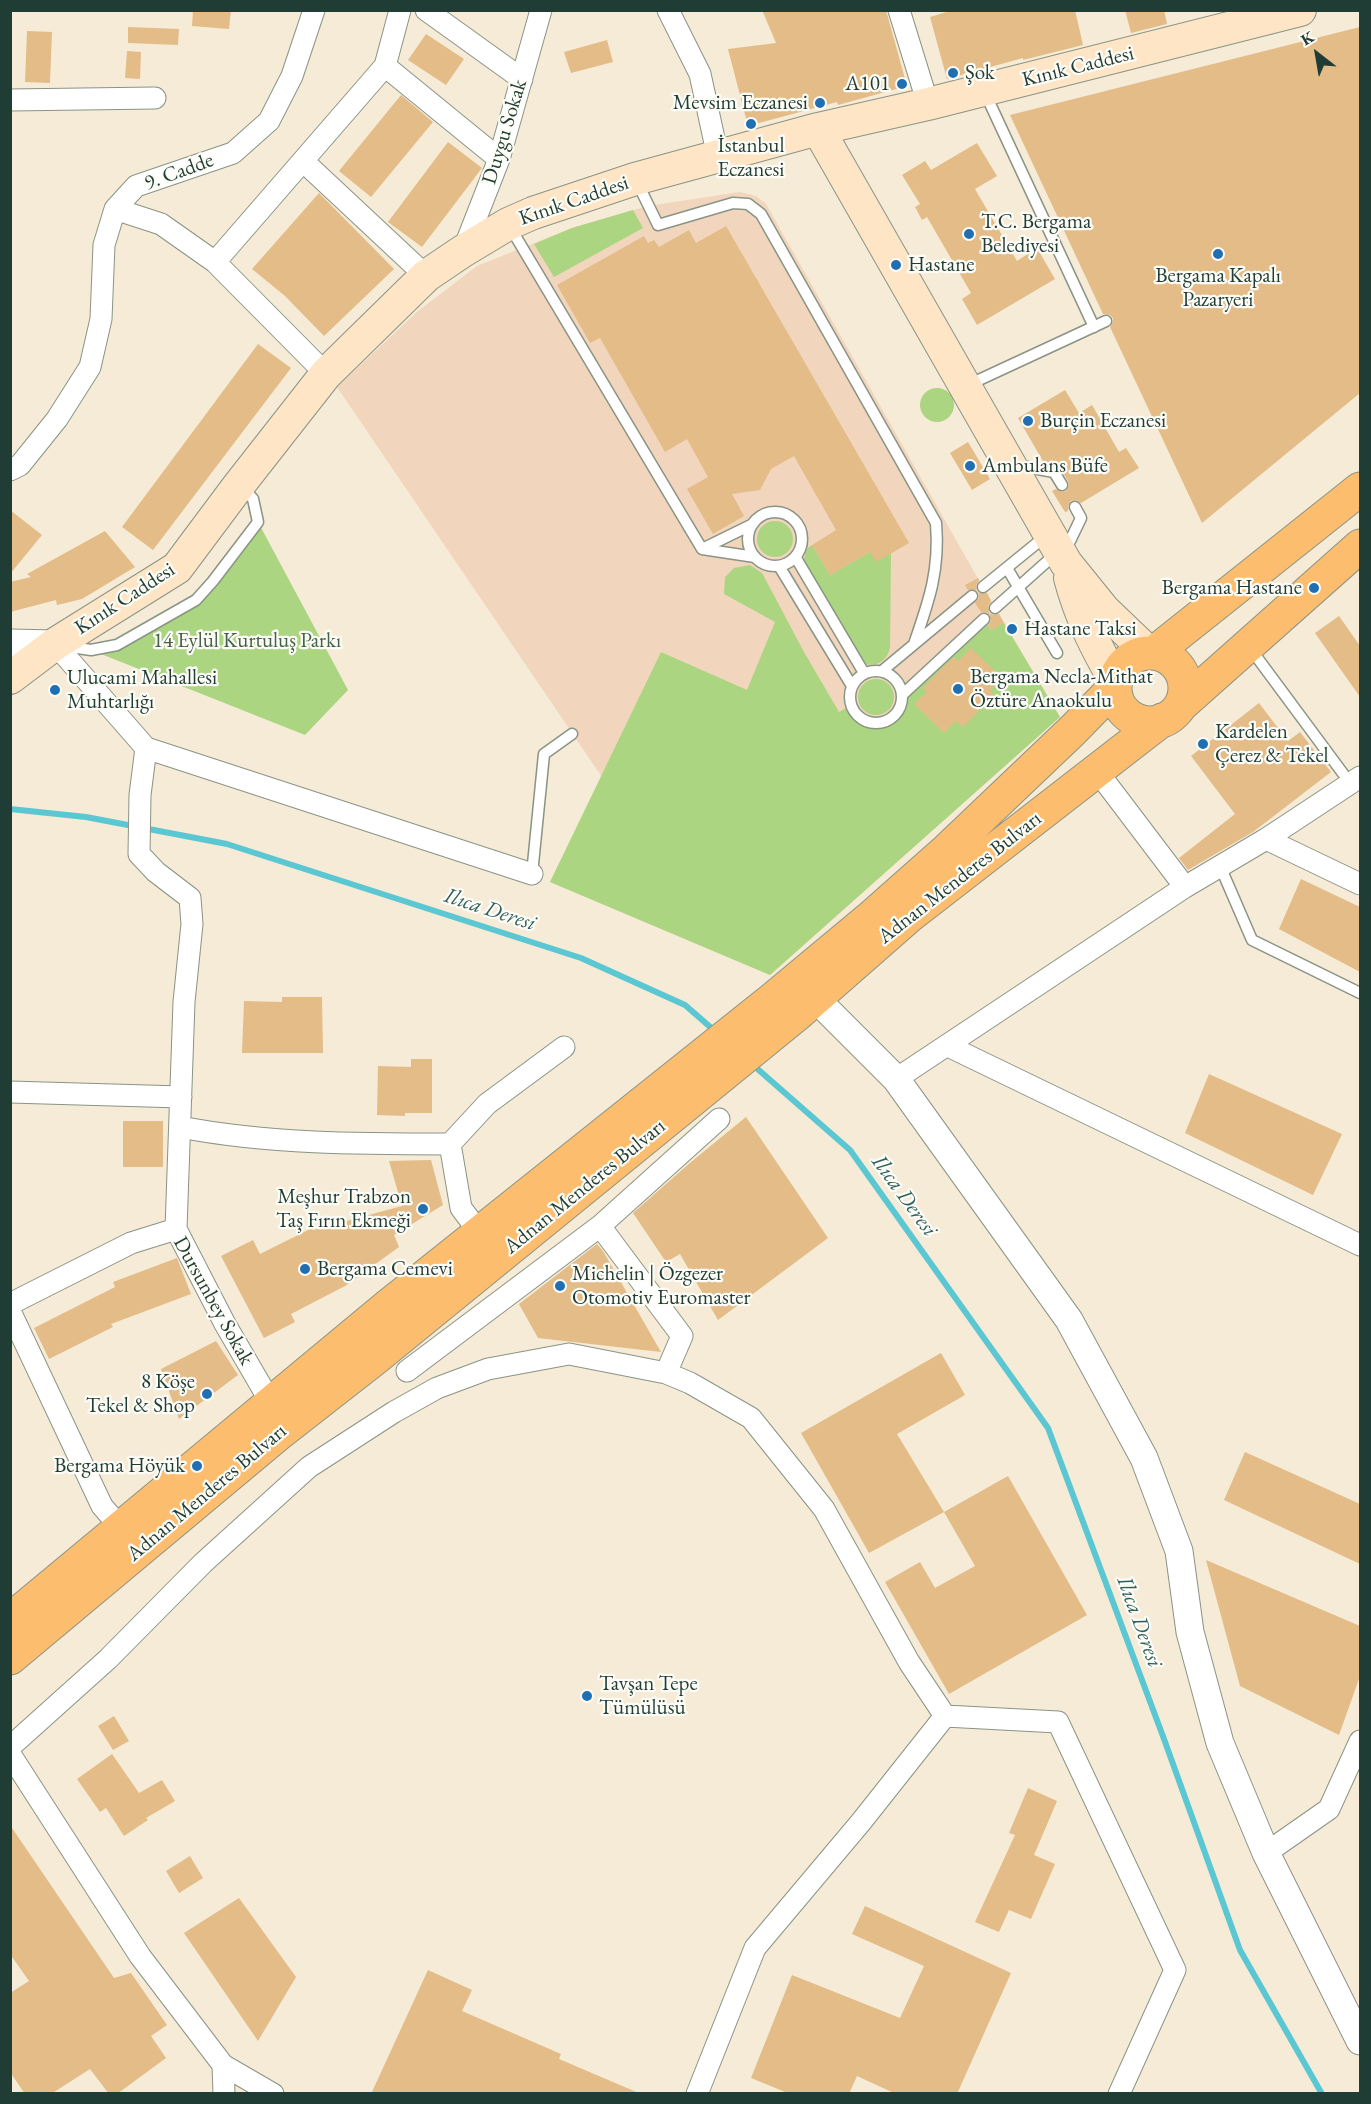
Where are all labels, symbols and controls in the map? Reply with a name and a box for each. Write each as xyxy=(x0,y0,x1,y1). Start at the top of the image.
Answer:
north arrow xyxy=(1287,24,1347,84)
text: K xyxy=(1297,26,1318,50)
street label: Kınık Caddesi xyxy=(1019,41,1137,93)
place label: Şok xyxy=(965,60,995,86)
marker: Şok xyxy=(946,66,960,80)
place label: A101 xyxy=(845,71,890,97)
street label: Duygu Sokak xyxy=(477,76,533,188)
marker: A101 xyxy=(895,77,909,91)
place label: Mevsim Eczanesi xyxy=(673,90,808,116)
marker: Mevsim Eczanesi xyxy=(813,96,827,110)
marker: İstanbul Eczanesi xyxy=(744,117,758,131)
place label: İstanbul Eczanesi xyxy=(718,133,784,183)
street label: 9. Cadde xyxy=(141,148,217,196)
street label: Kınık Caddesi xyxy=(516,170,632,232)
place label: T.C. Bergama Belediyesi xyxy=(981,209,1091,259)
marker: T.C. Bergama Belediyesi xyxy=(962,227,976,241)
marker: Bergama Kapalı Pazaryeri xyxy=(1211,247,1225,261)
place label: Hastane xyxy=(908,252,974,278)
marker: Hastane xyxy=(889,258,903,272)
place label: Bergama Kapalı Pazaryeri xyxy=(1155,263,1281,313)
place label: Burçin Eczanesi xyxy=(1040,408,1166,434)
marker: Burçin Eczanesi xyxy=(1021,414,1035,428)
place label: Ambulans Büfe xyxy=(982,453,1108,479)
marker: Ambulans Büfe xyxy=(963,459,977,473)
street label: Kınık Caddesi xyxy=(70,557,180,641)
place label: Bergama Hastane xyxy=(1162,575,1302,601)
marker: Bergama Hastane xyxy=(1307,581,1321,595)
place label: Hastane Taksi xyxy=(1024,616,1137,642)
marker: Hastane Taksi xyxy=(1005,622,1019,636)
park label: 14 Eylül Kurtuluş Parkı xyxy=(153,628,341,654)
place label: Bergama Necla-Mithat Öztüre Anaokulu xyxy=(970,664,1153,714)
place label: Ulucami Mahallesi Muhtarlığı xyxy=(67,665,217,715)
marker: Bergama Necla-Mithat Öztüre Anaokulu xyxy=(951,682,965,696)
marker: Ulucami Mahallesi Muhtarlığı xyxy=(48,683,62,697)
place label: Kardelen Çerez & Tekel xyxy=(1215,719,1329,769)
marker: Kardelen Çerez & Tekel xyxy=(1196,737,1210,751)
street label: Adnan Menderes Bulvarı xyxy=(873,806,1047,950)
water label: Ilıca Deresi xyxy=(441,883,539,937)
street label: Adnan Menderes Bulvarı xyxy=(499,1114,671,1260)
water label: Ilıca Deresi xyxy=(865,1150,943,1242)
place label: Meşhur Trabzon Taş Fırın Ekmeği xyxy=(276,1184,411,1234)
marker: Meşhur Trabzon Taş Fırın Ekmeği xyxy=(416,1202,430,1216)
street label: Dursunbey Sokak xyxy=(167,1232,259,1370)
place label: Bergama Cemevi xyxy=(317,1256,453,1282)
place label: Michelin | Özgezer Otomotiv Euromaster xyxy=(572,1261,750,1311)
marker: Bergama Cemevi xyxy=(298,1262,312,1276)
marker: Michelin | Özgezer Otomotiv Euromaster xyxy=(553,1279,567,1293)
place label: 8 Köşe Tekel & Shop xyxy=(86,1369,195,1419)
marker: 8 Köşe Tekel & Shop xyxy=(200,1387,214,1401)
street label: Adnan Menderes Bulvarı xyxy=(122,1419,292,1567)
place label: Bergama Höyük xyxy=(54,1453,185,1479)
marker: Bergama Höyük xyxy=(190,1459,204,1473)
water label: Ilıca Deresi xyxy=(1110,1573,1168,1671)
place label: Tavşan Tepe Tümülüsü xyxy=(599,1671,698,1721)
marker: Tavşan Tepe Tümülüsü xyxy=(580,1689,594,1703)

